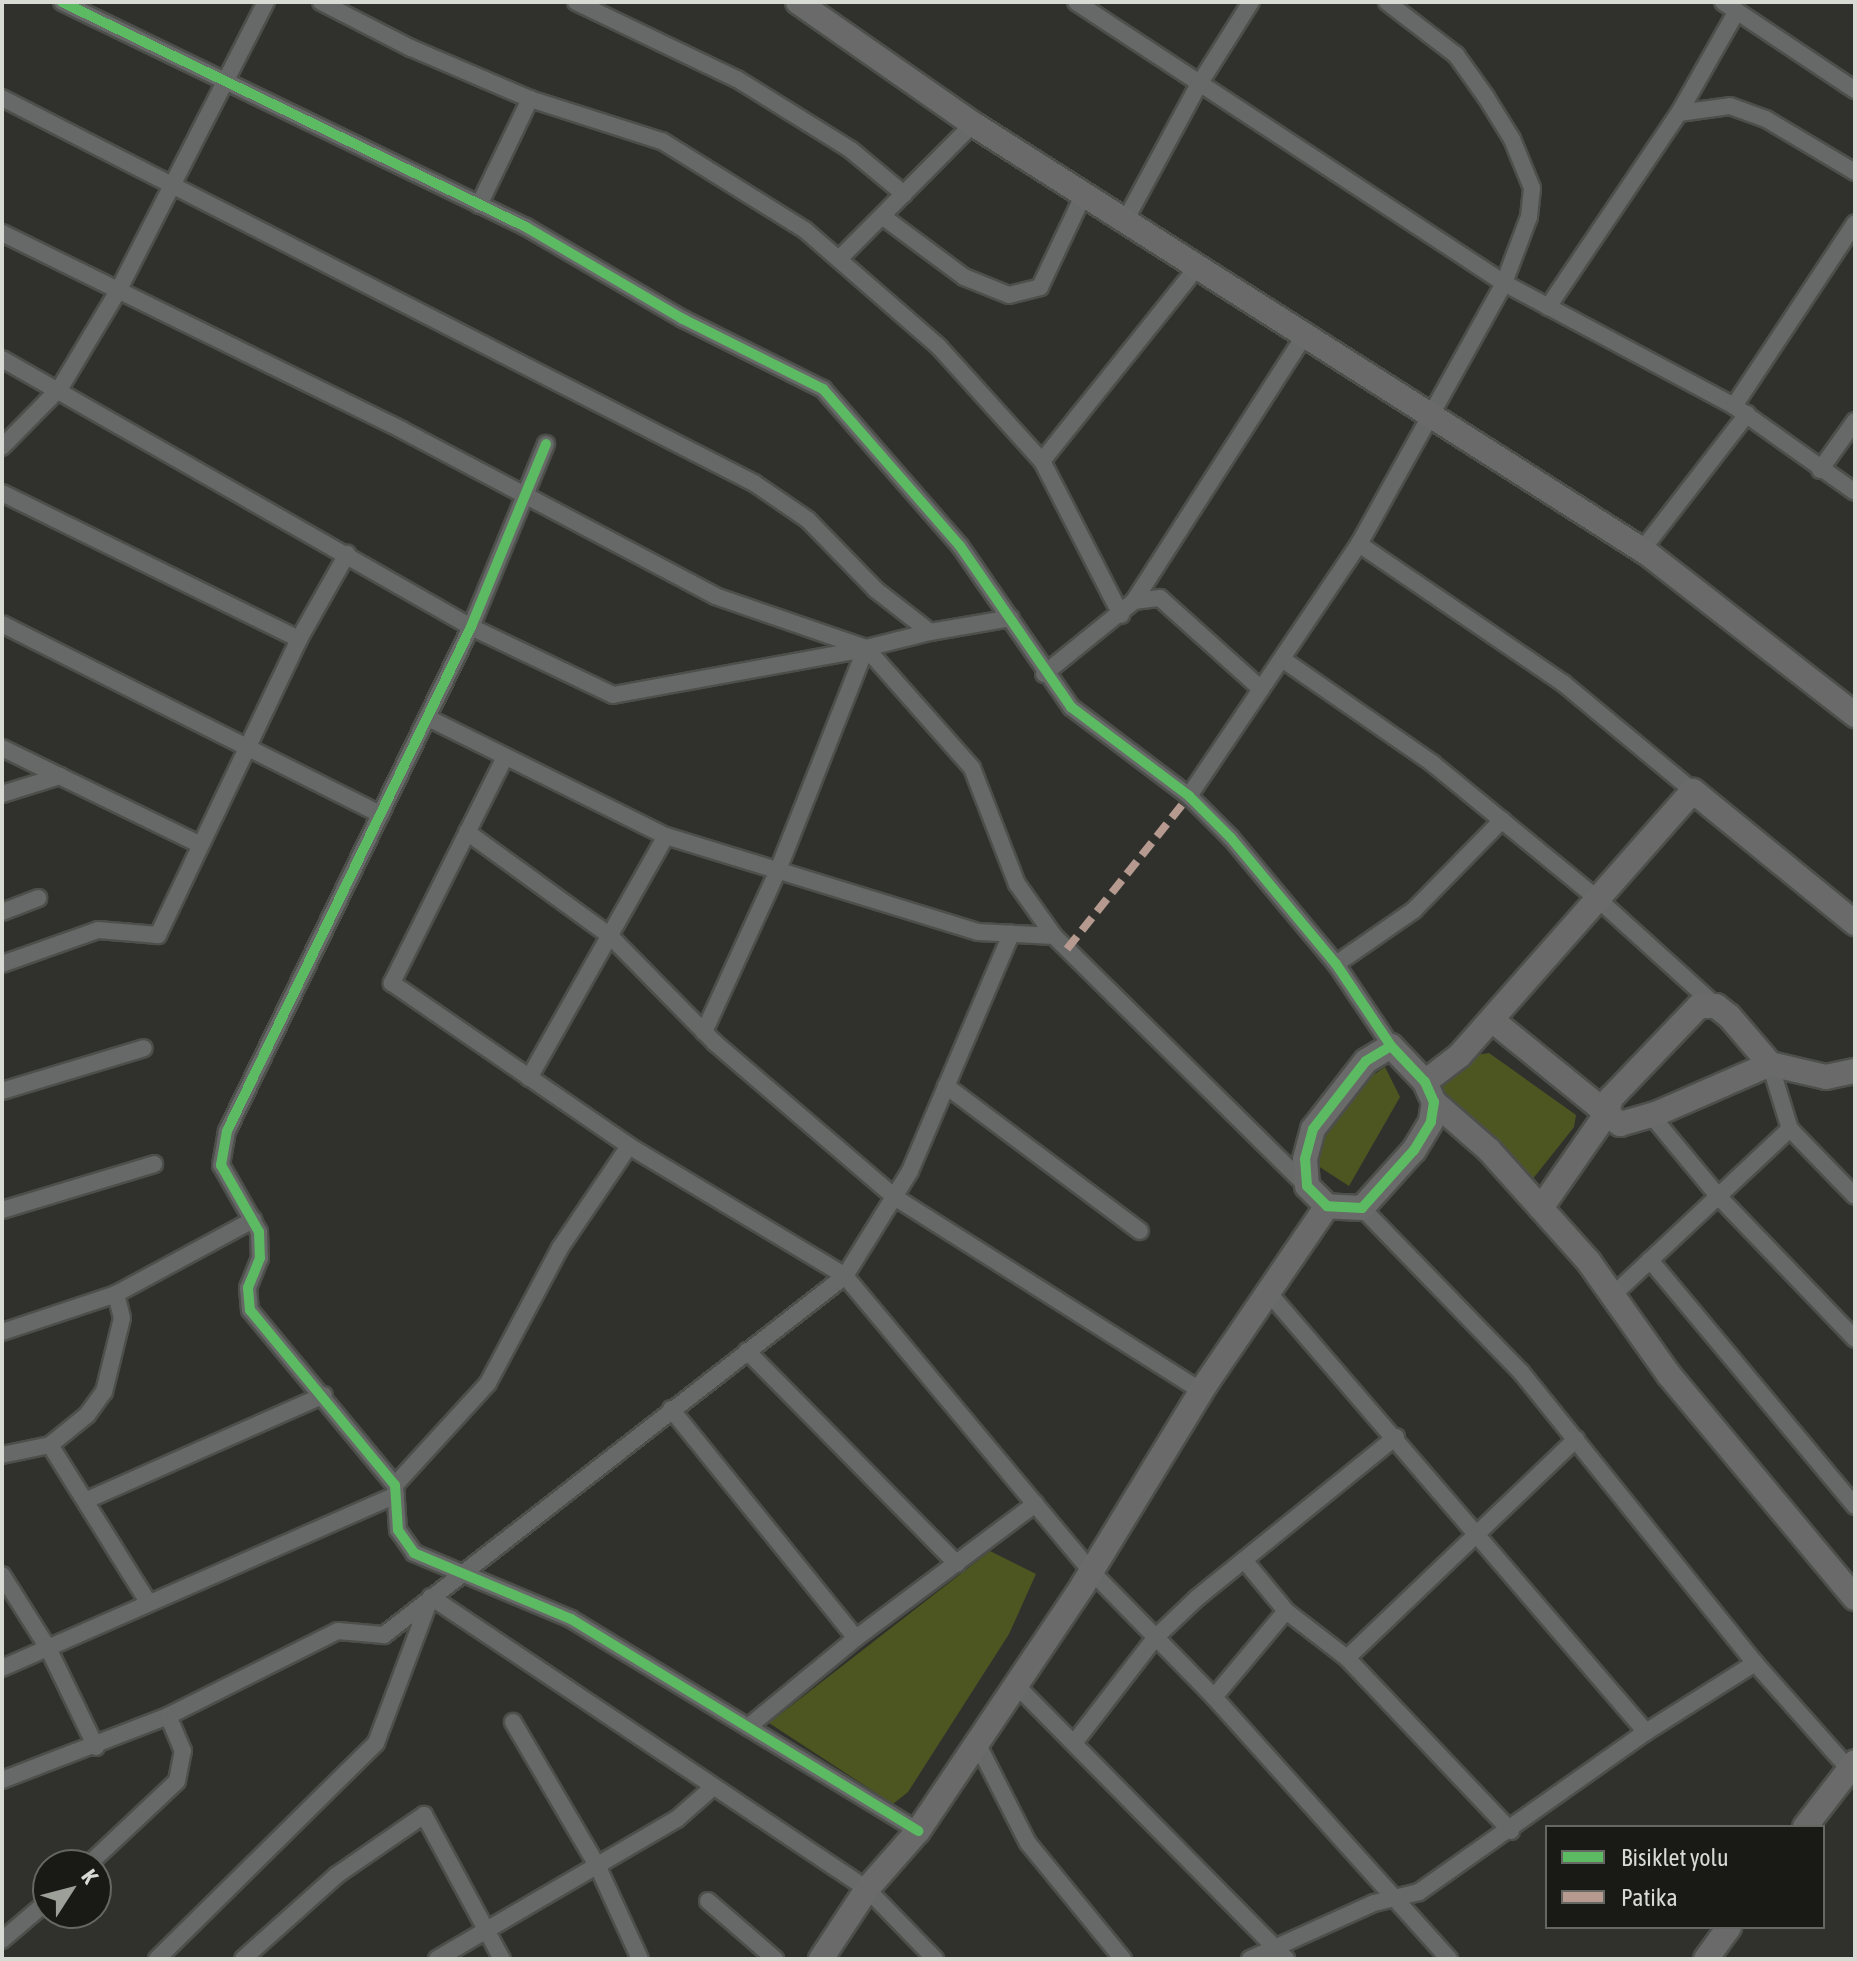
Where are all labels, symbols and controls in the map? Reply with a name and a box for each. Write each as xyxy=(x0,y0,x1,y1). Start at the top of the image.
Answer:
legend xyxy=(1545,1825,1825,1929)
text: Bisiklet yolu xyxy=(1621,1844,1729,1871)
north arrow xyxy=(32,1849,112,1929)
text: K xyxy=(76,1864,103,1888)
text: Patika xyxy=(1621,1884,1678,1911)

